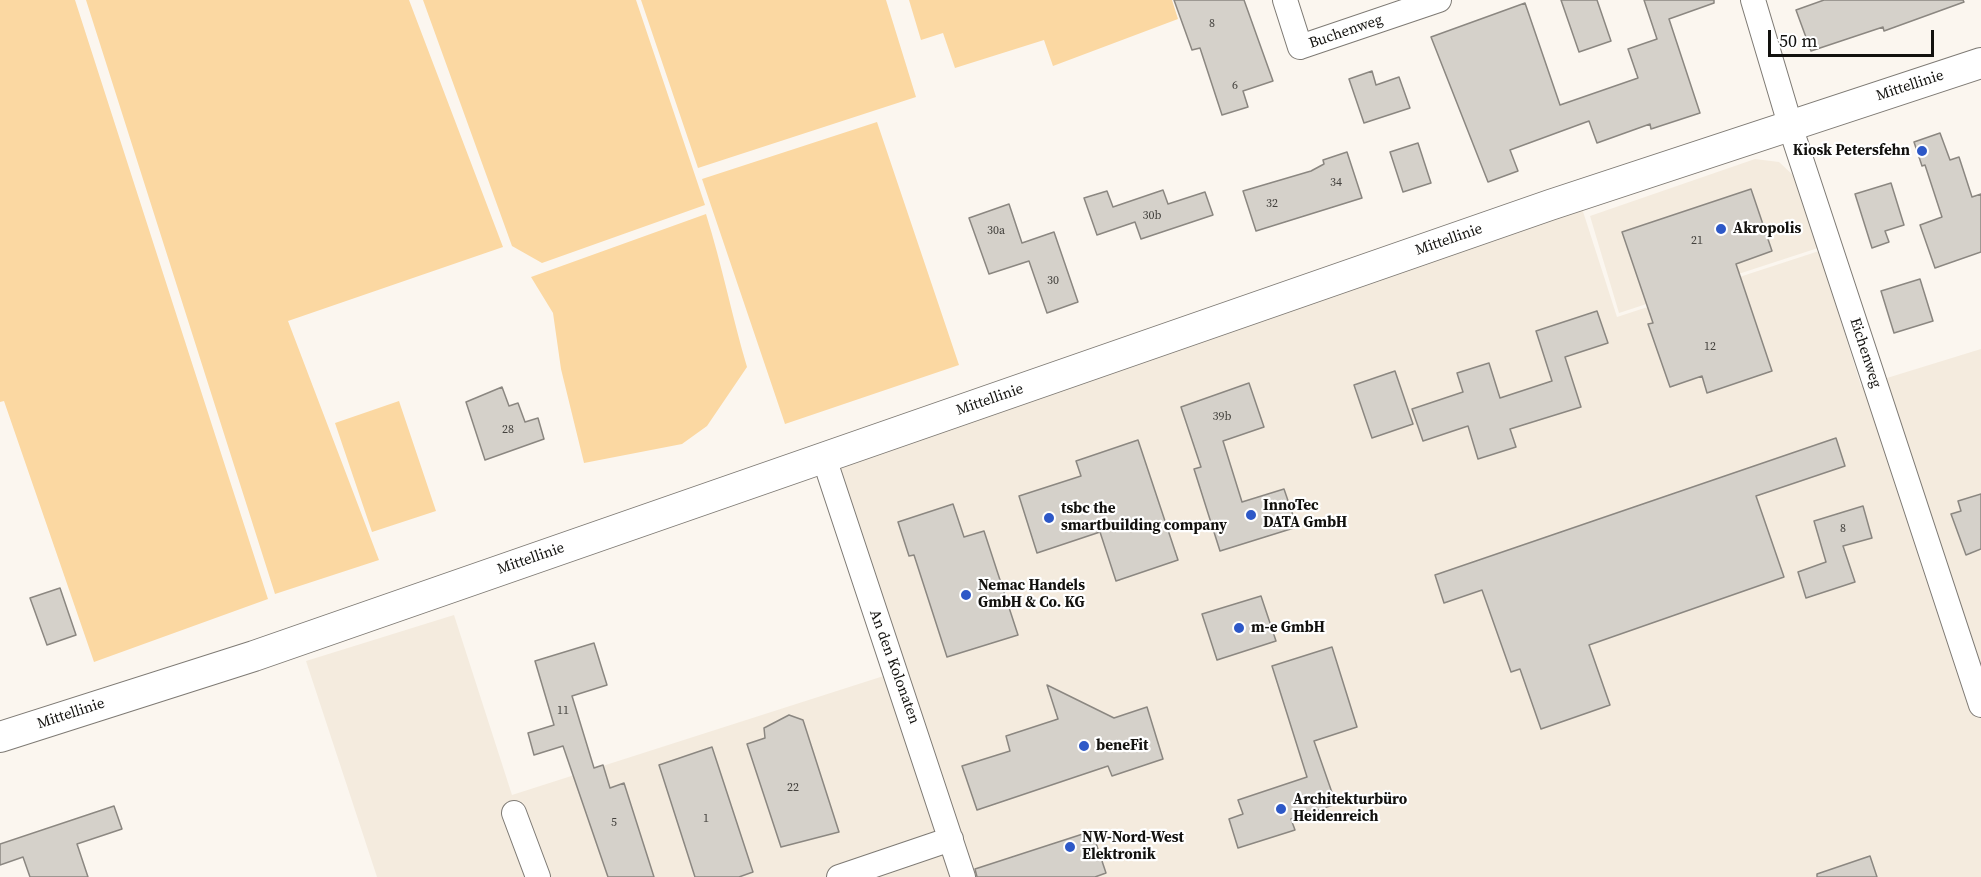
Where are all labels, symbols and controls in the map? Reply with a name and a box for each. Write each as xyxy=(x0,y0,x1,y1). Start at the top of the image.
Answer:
street label: Buchenweg xyxy=(1307,11,1385,53)
house number: 8 xyxy=(1209,17,1215,31)
scale bar xyxy=(1771,18,1938,56)
text: 50 m xyxy=(1779,28,1817,53)
street label: Mittellinie xyxy=(1874,67,1946,105)
house number: 6 xyxy=(1232,79,1238,93)
place label: Kiosk Petersfehn xyxy=(1793,142,1910,160)
marker: Kiosk Petersfehn xyxy=(1915,144,1929,158)
house number: 34 xyxy=(1330,176,1342,190)
house number: 32 xyxy=(1266,197,1278,211)
house number: 30b xyxy=(1143,209,1161,223)
street label: Mittellinie xyxy=(1413,220,1485,260)
place label: Akropolis xyxy=(1733,220,1801,238)
marker: Akropolis xyxy=(1714,222,1728,236)
house number: 30a xyxy=(987,224,1005,238)
house number: 21 xyxy=(1691,234,1703,248)
house number: 30 xyxy=(1047,274,1059,288)
street label: Eichenweg xyxy=(1845,316,1885,390)
house number: 12 xyxy=(1704,340,1716,354)
street label: Mittellinie xyxy=(954,380,1026,420)
house number: 39b xyxy=(1213,410,1231,424)
house number: 28 xyxy=(502,423,514,437)
place label: InnoTec DATA GmbH xyxy=(1263,497,1347,532)
place label: tsbc the smartbuilding company xyxy=(1061,500,1227,535)
marker: InnoTec DATA GmbH xyxy=(1244,508,1258,522)
marker: tsbc the smartbuilding company xyxy=(1042,511,1056,525)
house number: 8 xyxy=(1840,522,1846,536)
street label: Mittellinie xyxy=(495,539,567,579)
place label: Nemac Handels GmbH & Co. KG xyxy=(978,577,1085,612)
marker: Nemac Handels GmbH & Co. KG xyxy=(959,588,973,602)
street label: An den Kolonaten xyxy=(865,607,923,727)
place label: m-e GmbH xyxy=(1251,619,1325,637)
marker: m-e GmbH xyxy=(1232,621,1246,635)
street label: Mittellinie xyxy=(35,695,107,733)
house number: 11 xyxy=(557,704,569,718)
place label: beneFit xyxy=(1096,737,1148,755)
marker: beneFit xyxy=(1077,739,1091,753)
house number: 22 xyxy=(787,781,799,795)
place label: Architekturbüro Heidenreich xyxy=(1293,791,1407,826)
marker: Architekturbüro Heidenreich xyxy=(1274,802,1288,816)
house number: 1 xyxy=(703,812,709,826)
house number: 5 xyxy=(611,816,617,830)
place label: NW-Nord-West Elektronik xyxy=(1082,829,1184,864)
marker: NW-Nord-West Elektronik xyxy=(1063,840,1077,854)

